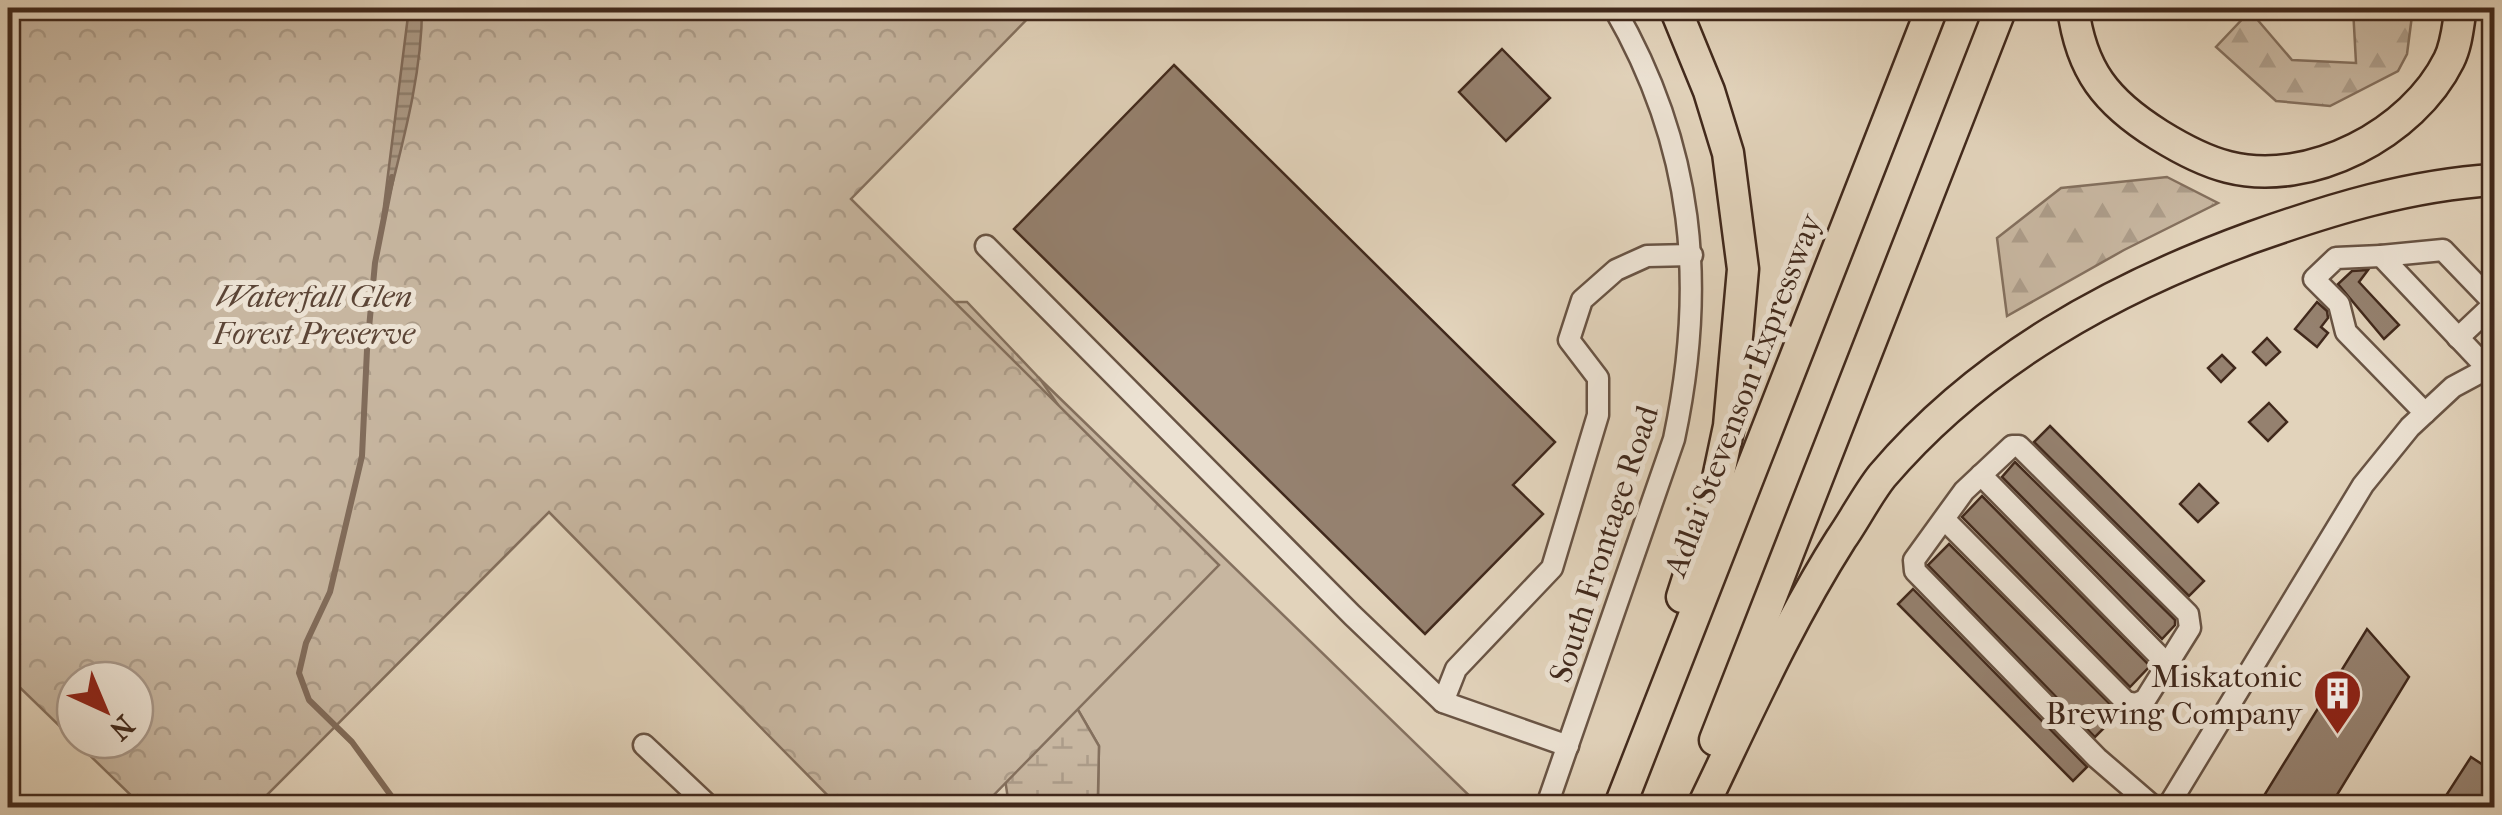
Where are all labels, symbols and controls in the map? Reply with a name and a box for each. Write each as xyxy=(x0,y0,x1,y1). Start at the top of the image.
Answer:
street label: Adlai Stevenson Expressway xyxy=(1656,207,1830,584)
park label: Waterfall Glen Forest Preserve xyxy=(212,278,416,352)
street label: South Frontage Road xyxy=(1542,400,1666,687)
place label: Miskatonic Brewing Company xyxy=(2045,658,2303,732)
north arrow xyxy=(55,660,155,760)
building icon: Miskatonic Brewing Company xyxy=(2311,668,2363,736)
text: N xyxy=(102,708,141,747)

